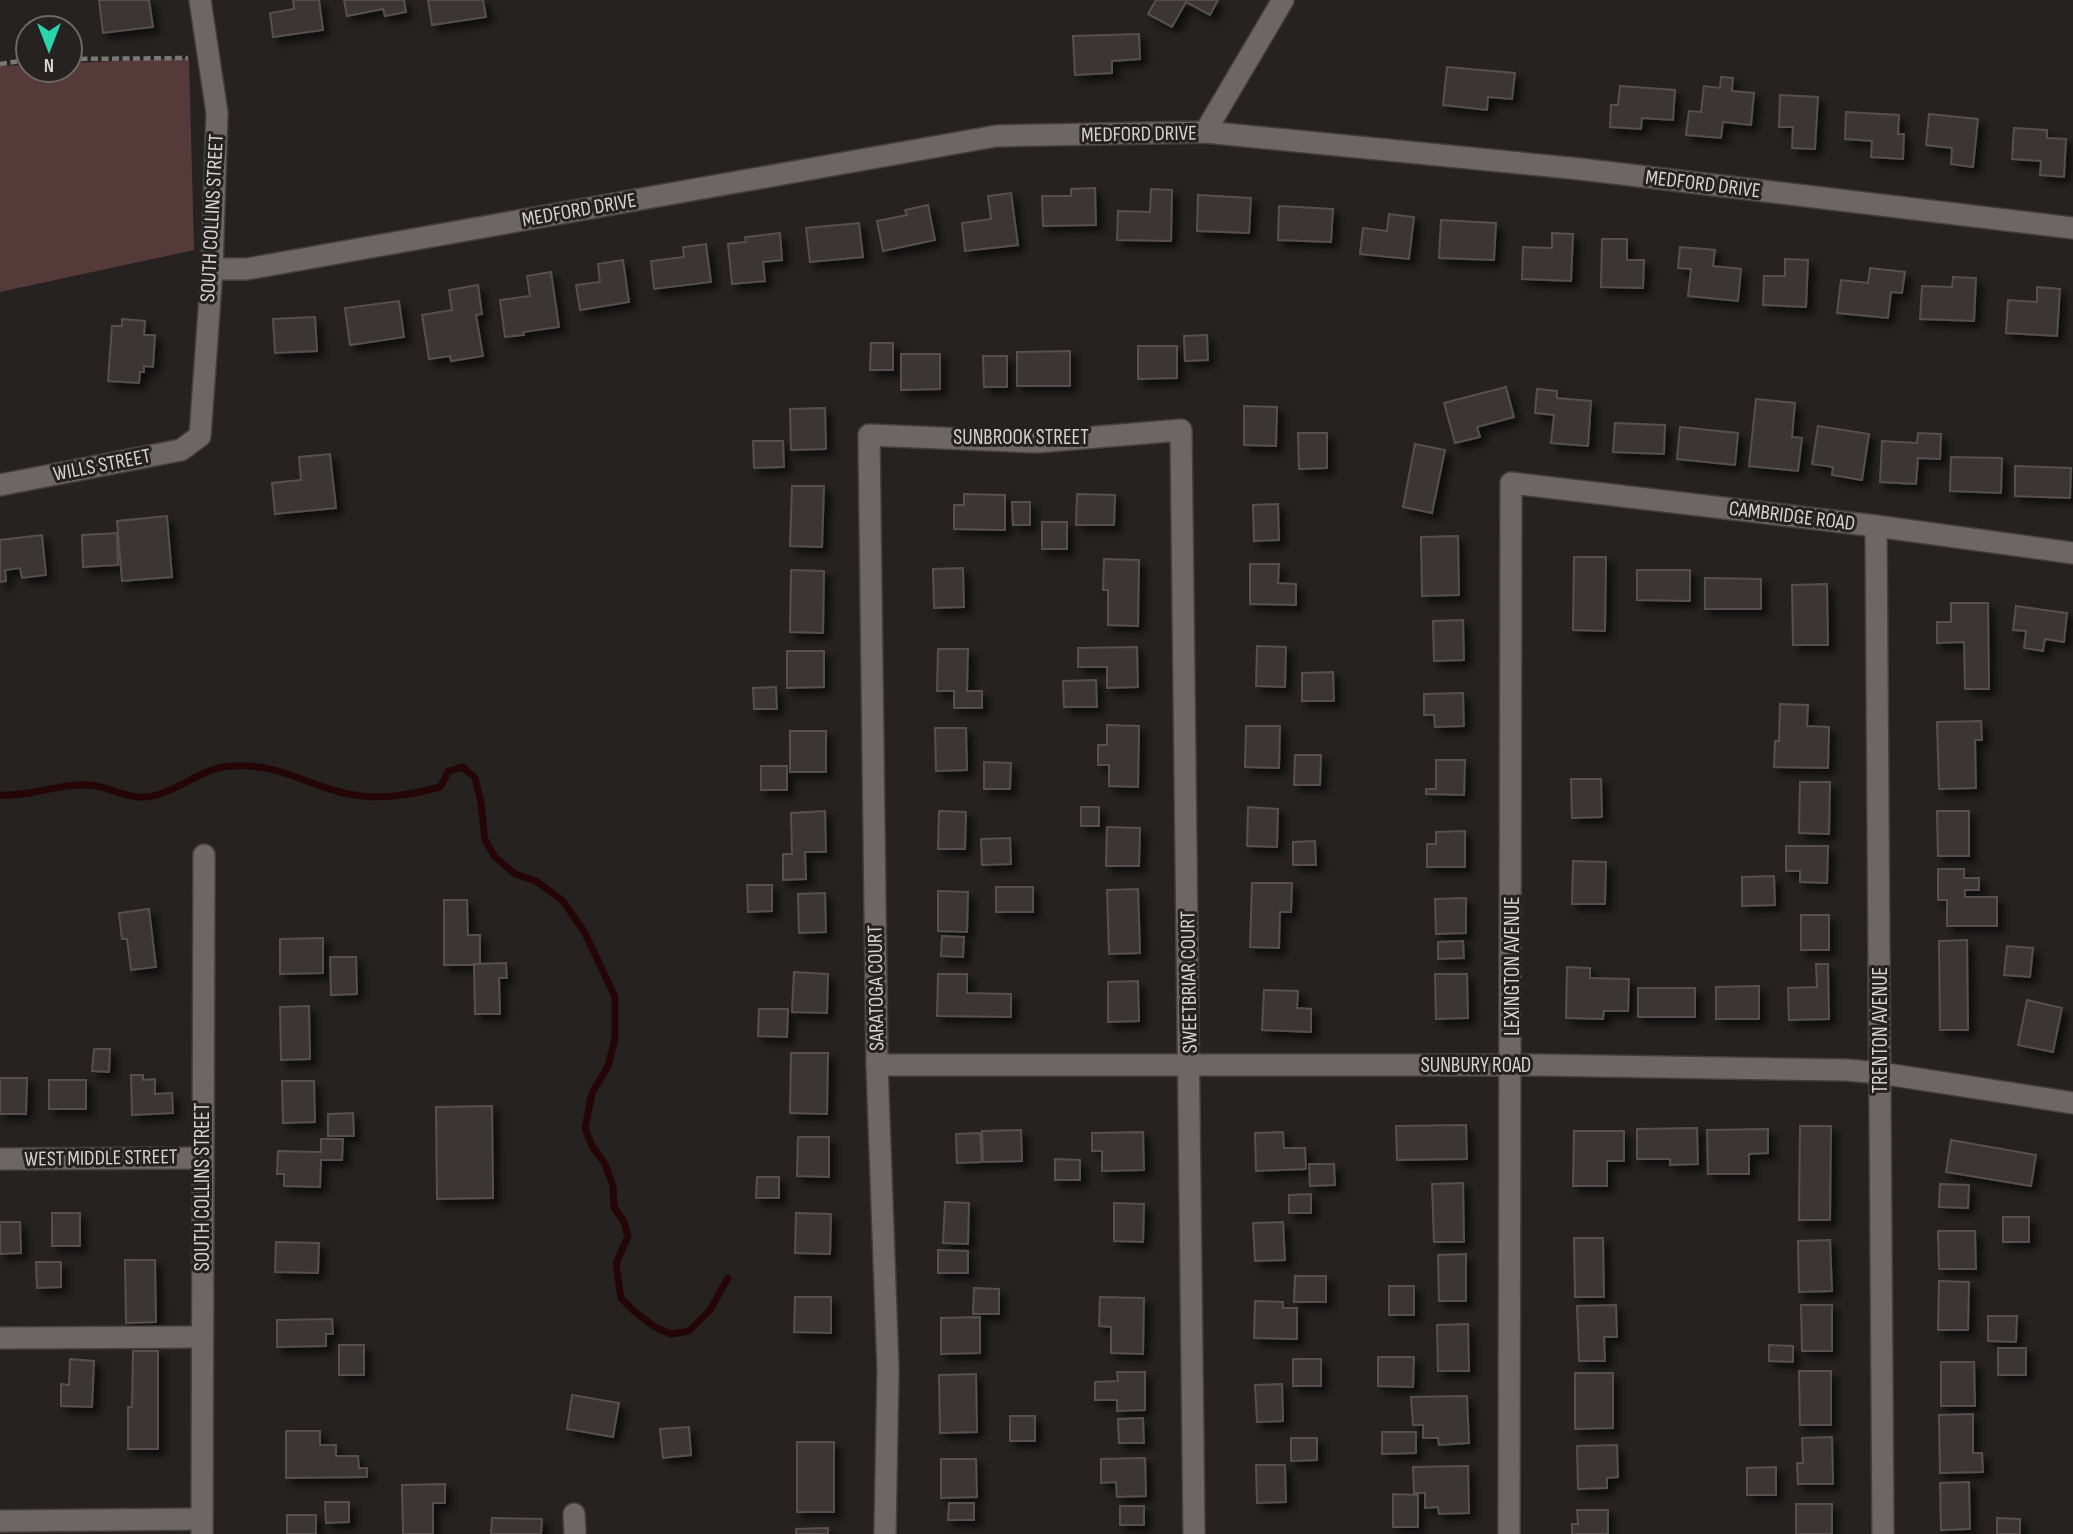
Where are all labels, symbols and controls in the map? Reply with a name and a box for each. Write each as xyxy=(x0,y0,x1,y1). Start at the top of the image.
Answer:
north arrow xyxy=(14,14,84,84)
text: N xyxy=(44,53,54,76)
street label: MEDFORD DRIVE xyxy=(1081,120,1197,148)
street label: SOUTH COLLINS STREET xyxy=(195,133,229,303)
street label: MEDFORD DRIVE xyxy=(1644,165,1762,203)
street label: MEDFORD DRIVE xyxy=(520,188,638,232)
street label: SUNBROOK STREET xyxy=(953,425,1089,450)
street label: WILLS STREET xyxy=(51,443,153,487)
street label: CAMBRIDGE ROAD xyxy=(1727,496,1857,536)
street label: LEXINGTON AVENUE xyxy=(1500,896,1525,1036)
street label: SWEETBRIAR COURT xyxy=(1175,910,1203,1053)
street label: SARATOGA COURT xyxy=(862,924,890,1051)
street label: TRENTON AVENUE xyxy=(1868,967,1893,1093)
street label: SUNBURY ROAD xyxy=(1421,1053,1531,1078)
street label: SOUTH COLLINS STREET xyxy=(190,1102,215,1271)
street label: WEST MIDDLE STREET xyxy=(24,1144,178,1172)

